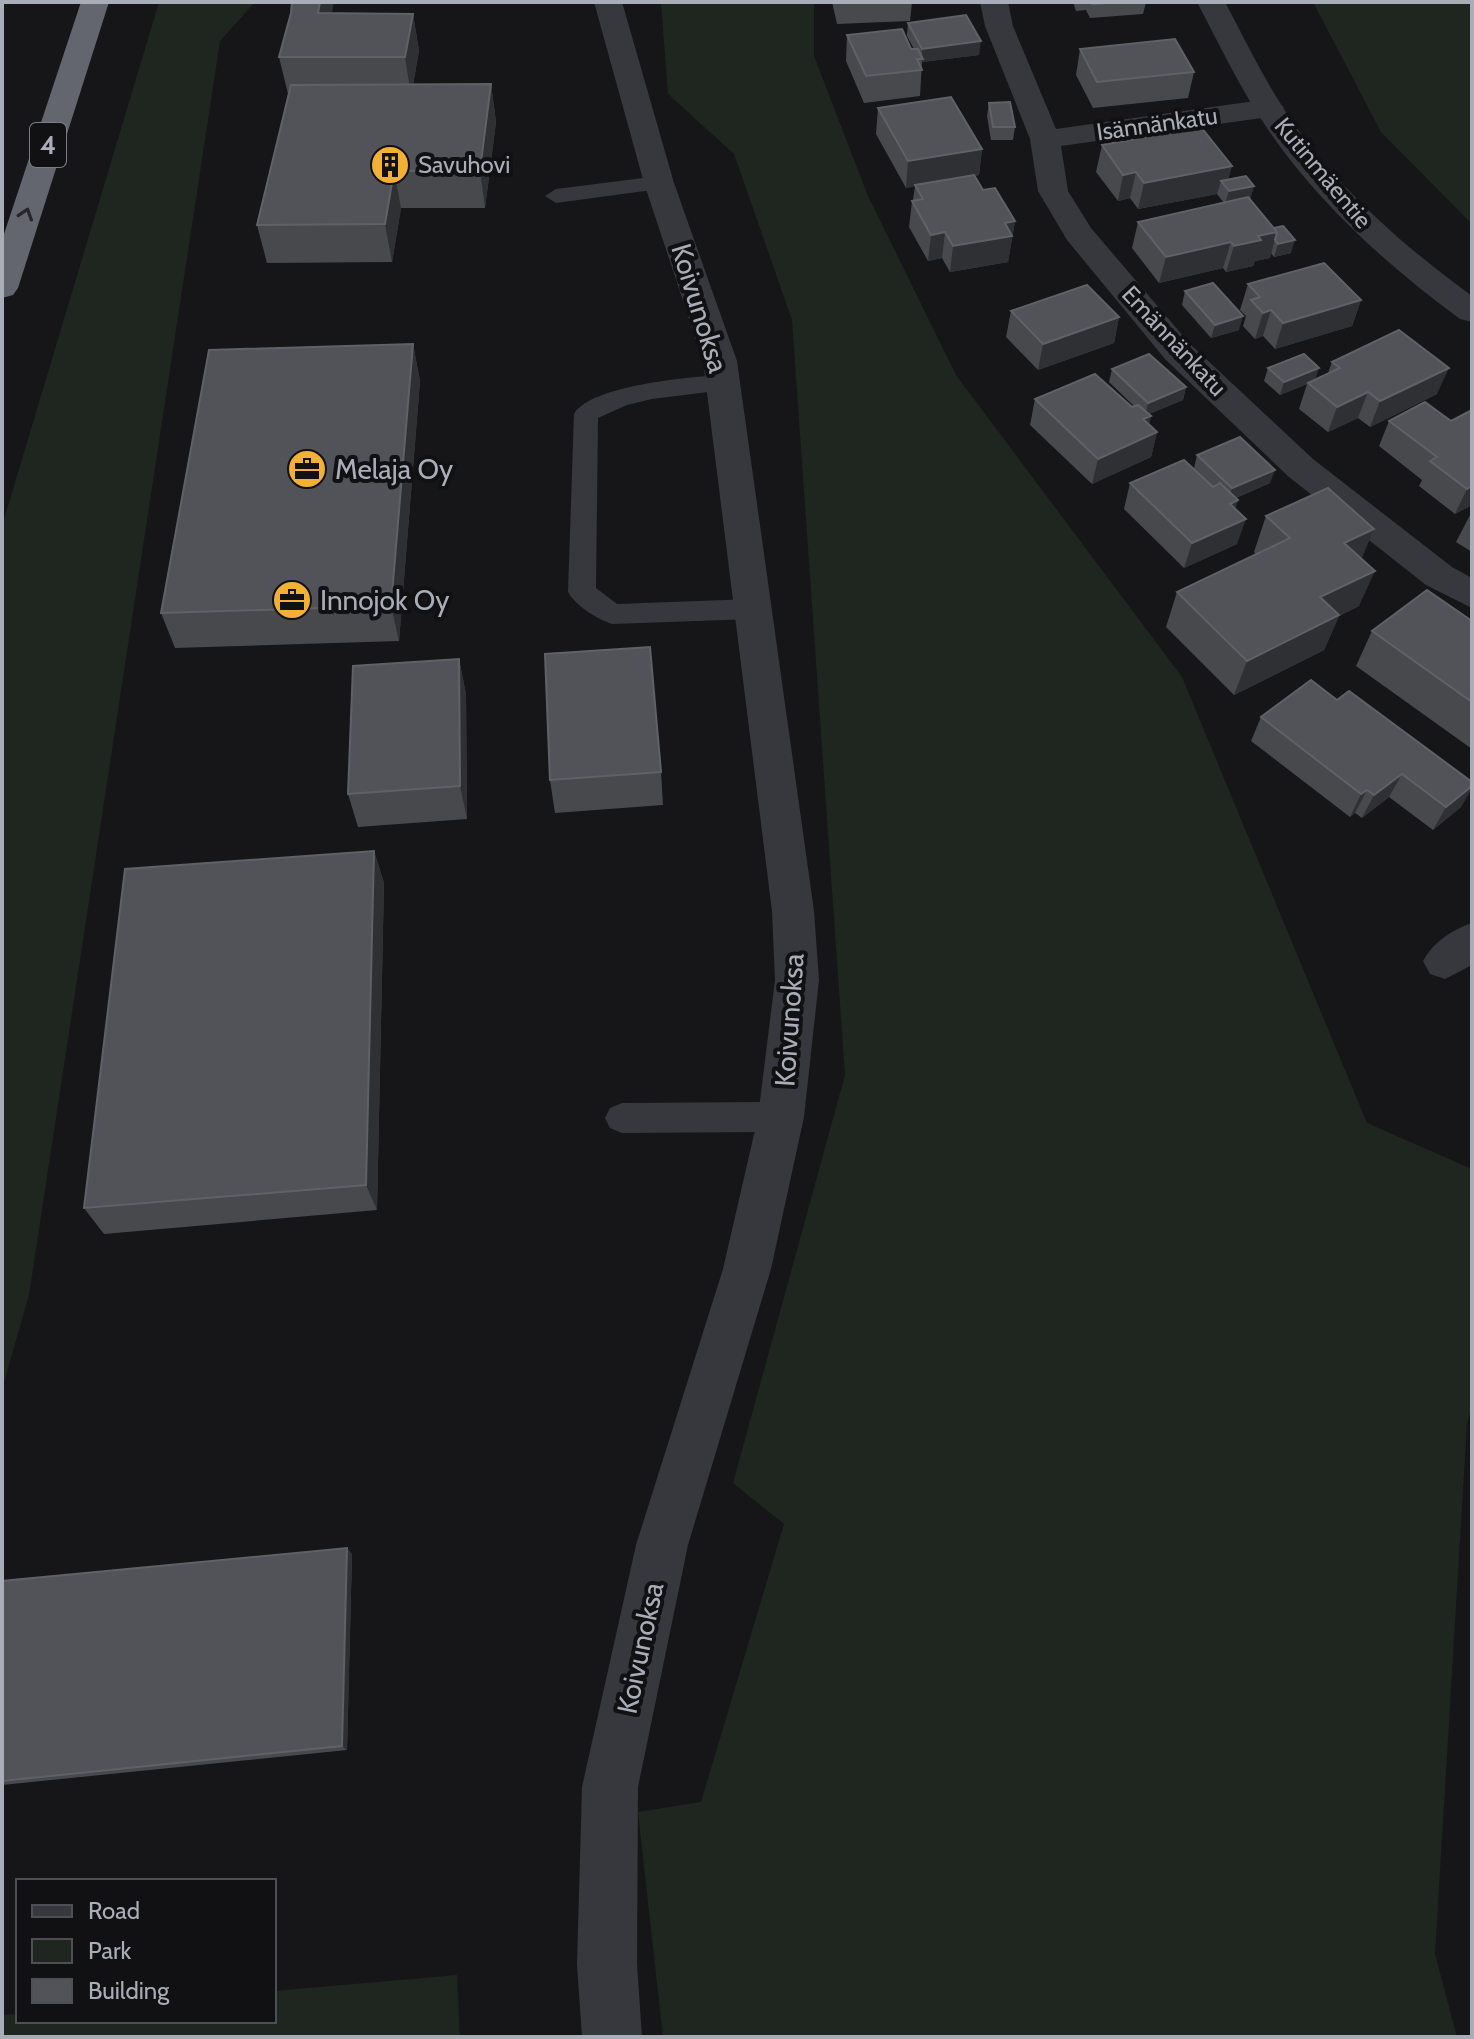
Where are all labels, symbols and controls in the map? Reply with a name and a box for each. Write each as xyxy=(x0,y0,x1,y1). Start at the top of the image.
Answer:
street label: Isännänkatu xyxy=(1095,101,1219,146)
street label: Kutinmäentie xyxy=(1269,111,1378,234)
road number: 4 xyxy=(30,123,66,167)
building icon: Savuhovi xyxy=(369,144,411,186)
place label: Savuhovi xyxy=(418,150,510,179)
one-way arrow xyxy=(17,208,33,221)
street label: Koivunoksa xyxy=(664,239,736,377)
street label: Emännänkatu xyxy=(1116,280,1233,402)
office icon: Melaja Oy xyxy=(286,448,328,490)
place label: Melaja Oy xyxy=(335,452,453,486)
office icon: Innojok Oy xyxy=(271,579,313,621)
place label: Innojok Oy xyxy=(320,583,449,617)
street label: Koivunoksa xyxy=(767,952,811,1088)
street label: Koivunoksa xyxy=(610,1579,671,1717)
legend xyxy=(16,1879,276,2023)
text: Road xyxy=(88,1896,140,1925)
text: Park xyxy=(88,1936,131,1965)
text: Building xyxy=(88,1976,170,2005)

